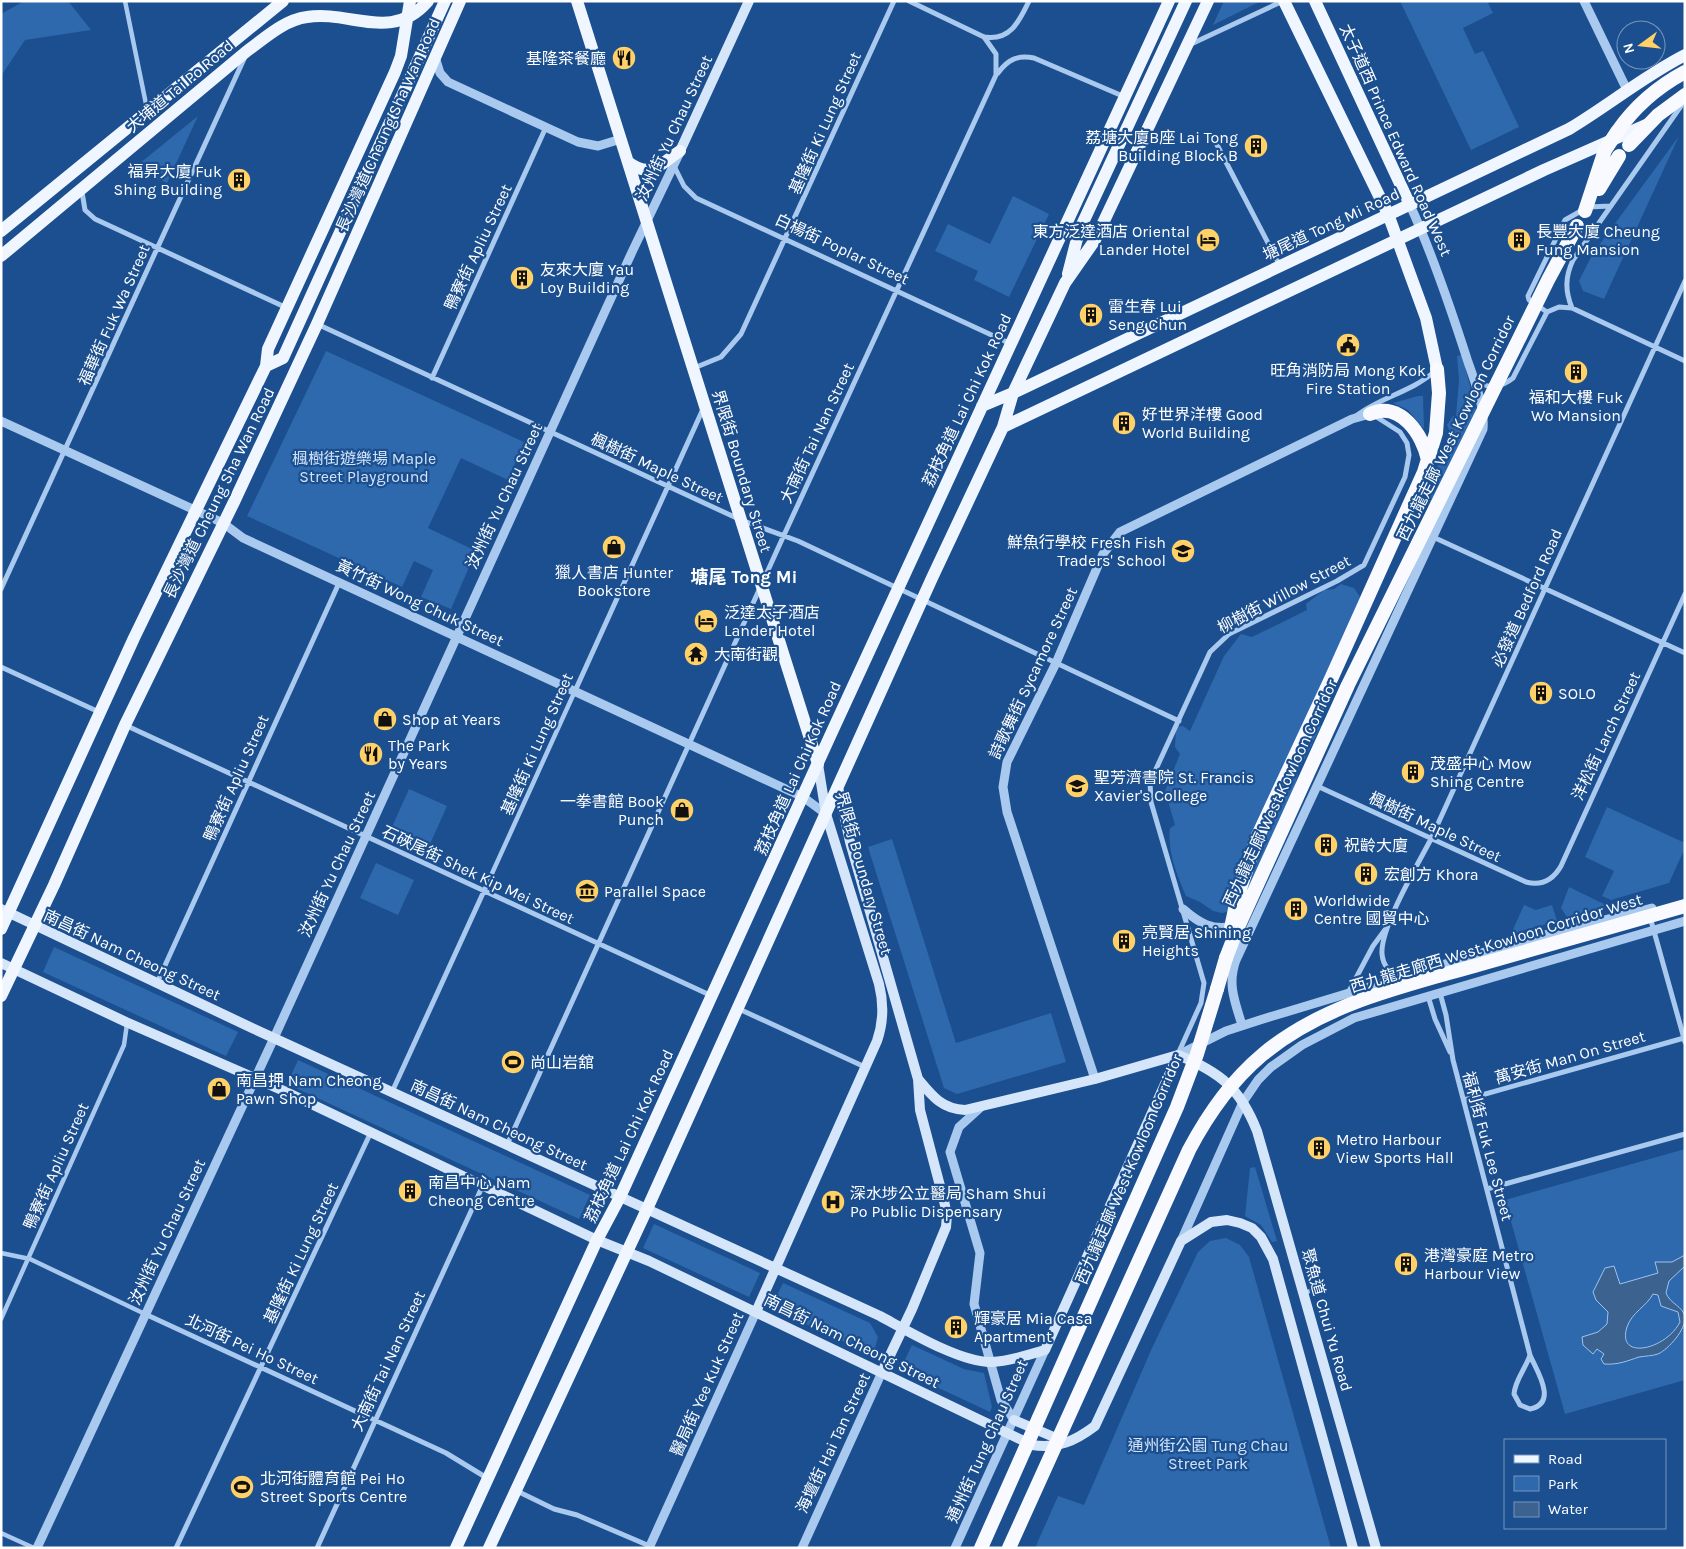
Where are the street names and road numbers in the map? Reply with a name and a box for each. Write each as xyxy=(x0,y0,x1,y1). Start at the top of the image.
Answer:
street label: 長沙灣道 Cheung Sha Wan Road xyxy=(332,15,444,235)
street label: 太子道西 Prince Edward Road West xyxy=(1336,21,1456,259)
street label: 大埔道 Tai Po Road xyxy=(123,36,237,136)
street label: 基隆街 Ki Lung Street xyxy=(785,49,865,197)
street label: 汝州街 Yu Chau Street xyxy=(632,52,716,204)
street label: 鴨寮街 Apliu Street xyxy=(440,181,516,313)
street label: 塘尾道 Tong Mi Road xyxy=(1260,184,1402,264)
street label: 白楊街 Poplar Street xyxy=(772,210,912,288)
street label: 福華街 Fuk Wa Street xyxy=(74,241,154,389)
street label: 荔枝角道 Lai Chi Kok Road xyxy=(918,310,1016,490)
street label: 西九龍走廊 West Kowloon Corridor xyxy=(1393,312,1519,544)
street label: 大南街 Tai Nan Street xyxy=(776,360,858,506)
street label: 長沙灣道 Cheung Sha Wan Road xyxy=(160,384,278,602)
street label: 界限街 Boundary Street xyxy=(708,387,776,555)
street label: 汝州街 Yu Chau Street xyxy=(462,420,546,572)
street label: 楓樹街 Maple Street xyxy=(588,429,726,507)
street label: 必發道 Bedford Road xyxy=(1488,526,1566,670)
street label: 柳樹街 Willow Street xyxy=(1214,551,1354,637)
street label: 黃竹街 Wong Chuk Street xyxy=(333,556,507,650)
street label: 詩歌舞街 Sycamore Street xyxy=(985,584,1081,762)
street label: 洋松街 Larch Street xyxy=(1568,669,1644,803)
street label: 基隆街 Ki Lung Street xyxy=(497,670,577,818)
street label: 西九龍走廊 West Kowloon Corridor xyxy=(1219,676,1341,910)
street label: 荔枝角道 Lai Chi Kok Road xyxy=(751,678,845,858)
street label: 鴨寮街 Apliu Street xyxy=(199,712,273,844)
street label: 汝州街 Yu Chau Street xyxy=(295,788,379,940)
street label: 楓樹街 Maple Street xyxy=(1366,788,1504,866)
street label: 界限街 Boundary Street xyxy=(832,789,896,957)
street label: 石硤尾街 Shek Kip Mei Street xyxy=(379,822,577,928)
street label: 西九龍走廊西 West Kowloon Corridor West xyxy=(1348,889,1644,997)
street label: 南昌街 Nam Cheong Street xyxy=(40,906,224,1004)
street label: 萬安街 Man On Street xyxy=(1493,1026,1647,1088)
street label: 荔枝角道 Lai Chi Kok Road xyxy=(580,1046,678,1226)
street label: 西九龍走廊 West Kowloon Corridor xyxy=(1072,1051,1186,1287)
street label: 福利街 Fuk Lee Street xyxy=(1459,1069,1517,1223)
street label: 南昌街 Nam Cheong Street xyxy=(407,1076,591,1174)
street label: 鴨寮街 Apliu Street xyxy=(19,1100,93,1232)
street label: 汝州街 Yu Chau Street xyxy=(125,1156,209,1308)
street label: 基隆街 Ki Lung Street xyxy=(260,1179,342,1327)
street label: 聚魚道 Chui Yu Road xyxy=(1298,1246,1356,1394)
street label: 大南街 Tai Nan Street xyxy=(347,1288,429,1434)
street label: 南昌街 Nam Cheong Street xyxy=(761,1290,943,1392)
street label: 醫局街 Yee Kuk Street xyxy=(667,1309,747,1459)
street label: 北河街 Pei Ho Street xyxy=(182,1310,322,1388)
street label: 通州街 Tung Chau Street xyxy=(942,1356,1032,1526)
street label: 海壇街 Hai Tan Street xyxy=(792,1370,874,1516)

